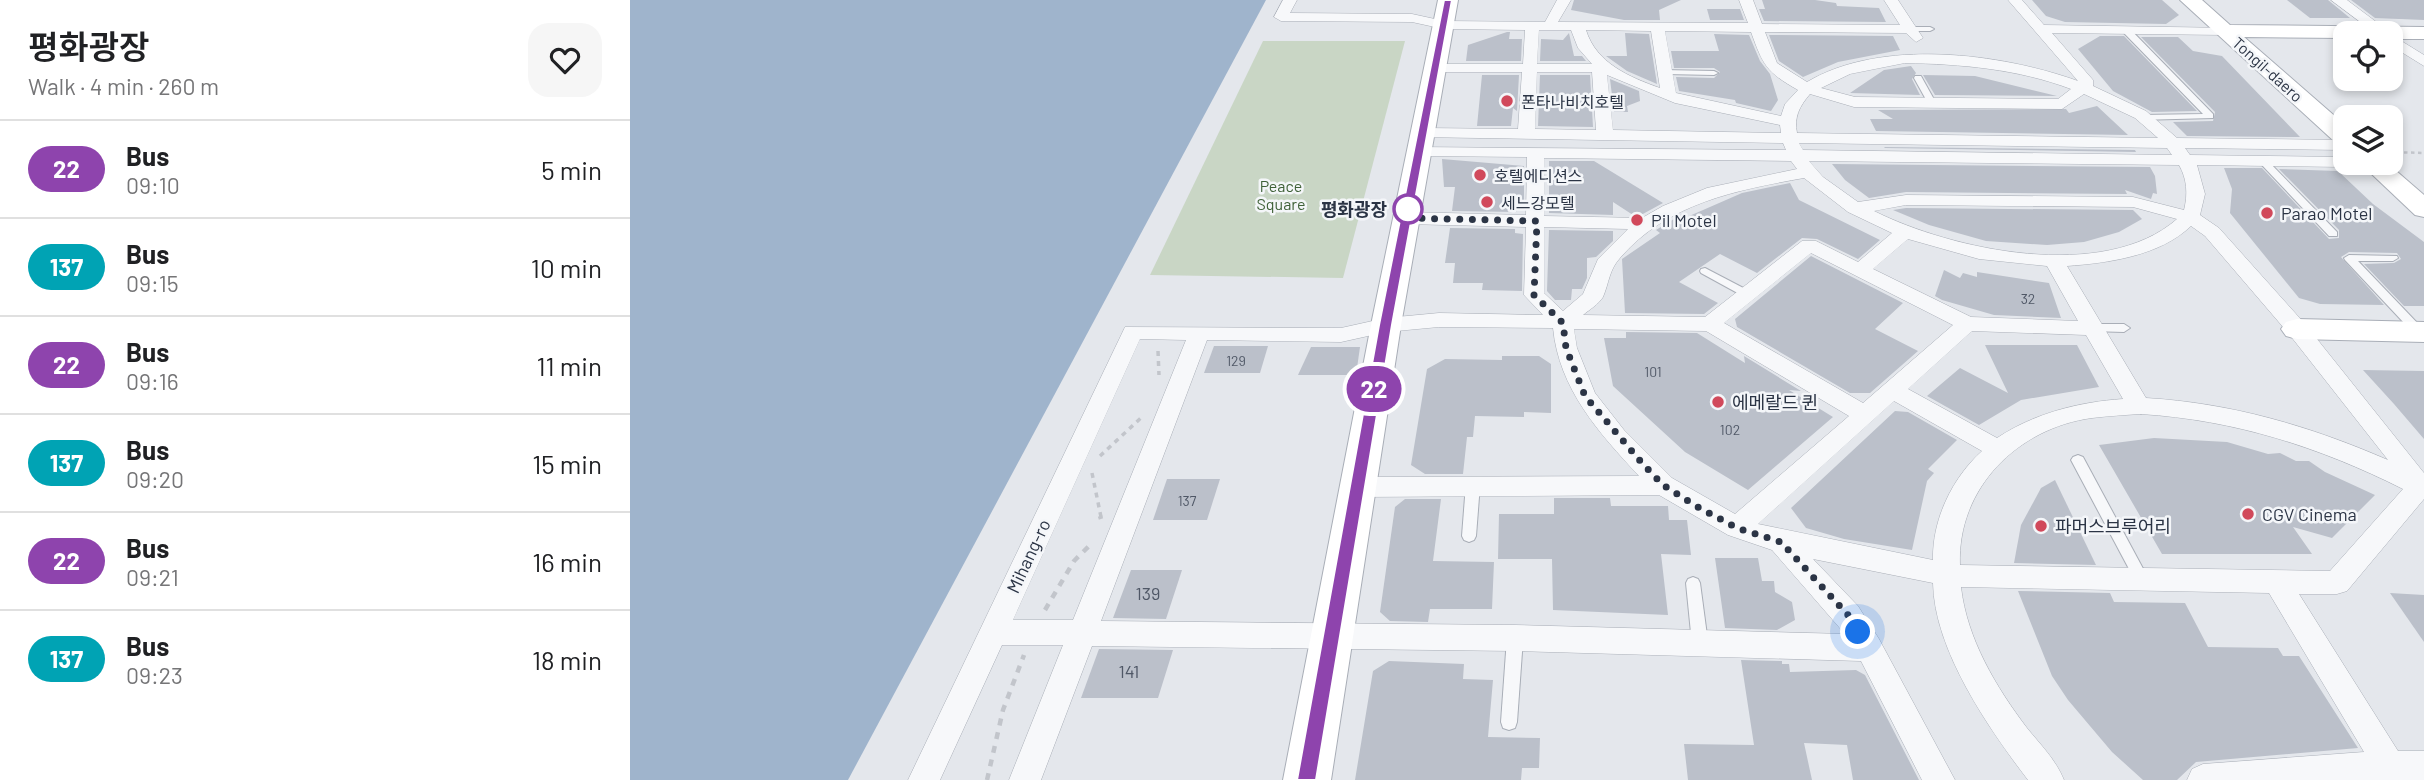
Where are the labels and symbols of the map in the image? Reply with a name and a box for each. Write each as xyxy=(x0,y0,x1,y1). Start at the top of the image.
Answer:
street label: Tongil-daero xyxy=(2229,33,2307,105)
place label: 폰타나비치호텔 xyxy=(1521,92,1624,111)
marker: 폰타나비치호텔 xyxy=(1499,93,1515,109)
place label: 호텔에디션스 xyxy=(1494,166,1582,185)
marker: 호텔에디션스 xyxy=(1472,167,1488,183)
park label: Peace Square xyxy=(1256,176,1306,213)
place label: 세느강모텔 xyxy=(1501,193,1575,212)
marker: 평화광장 xyxy=(1393,194,1423,224)
marker: 세느강모텔 xyxy=(1479,194,1495,210)
place label: 평화광장 xyxy=(1321,198,1387,220)
place label: Parao Motel xyxy=(2281,202,2373,224)
marker: Parao Motel xyxy=(2259,205,2275,221)
place label: Pil Motel xyxy=(1651,209,1717,231)
marker: Pil Motel xyxy=(1629,212,1645,228)
house number: 32 xyxy=(2021,290,2035,307)
house number: 129 xyxy=(1226,352,1246,369)
house number: 101 xyxy=(1644,363,1662,380)
line badge: 22 xyxy=(1342,366,1406,412)
place label: 에메랄드 퀸 xyxy=(1732,391,1818,413)
marker: 에메랄드 퀸 xyxy=(1710,394,1726,410)
house number: 102 xyxy=(1720,421,1740,438)
house number: 137 xyxy=(1178,492,1197,509)
place label: CGV Cinema xyxy=(2262,503,2357,525)
marker: CGV Cinema xyxy=(2240,506,2256,522)
place label: 파머스브루어리 xyxy=(2055,515,2171,537)
street label: Mihang-ro xyxy=(1001,516,1055,596)
marker: 파머스브루어리 xyxy=(2033,518,2049,534)
house number: 139 xyxy=(1136,582,1160,604)
your location xyxy=(1840,614,1875,649)
house number: 141 xyxy=(1119,660,1139,682)

